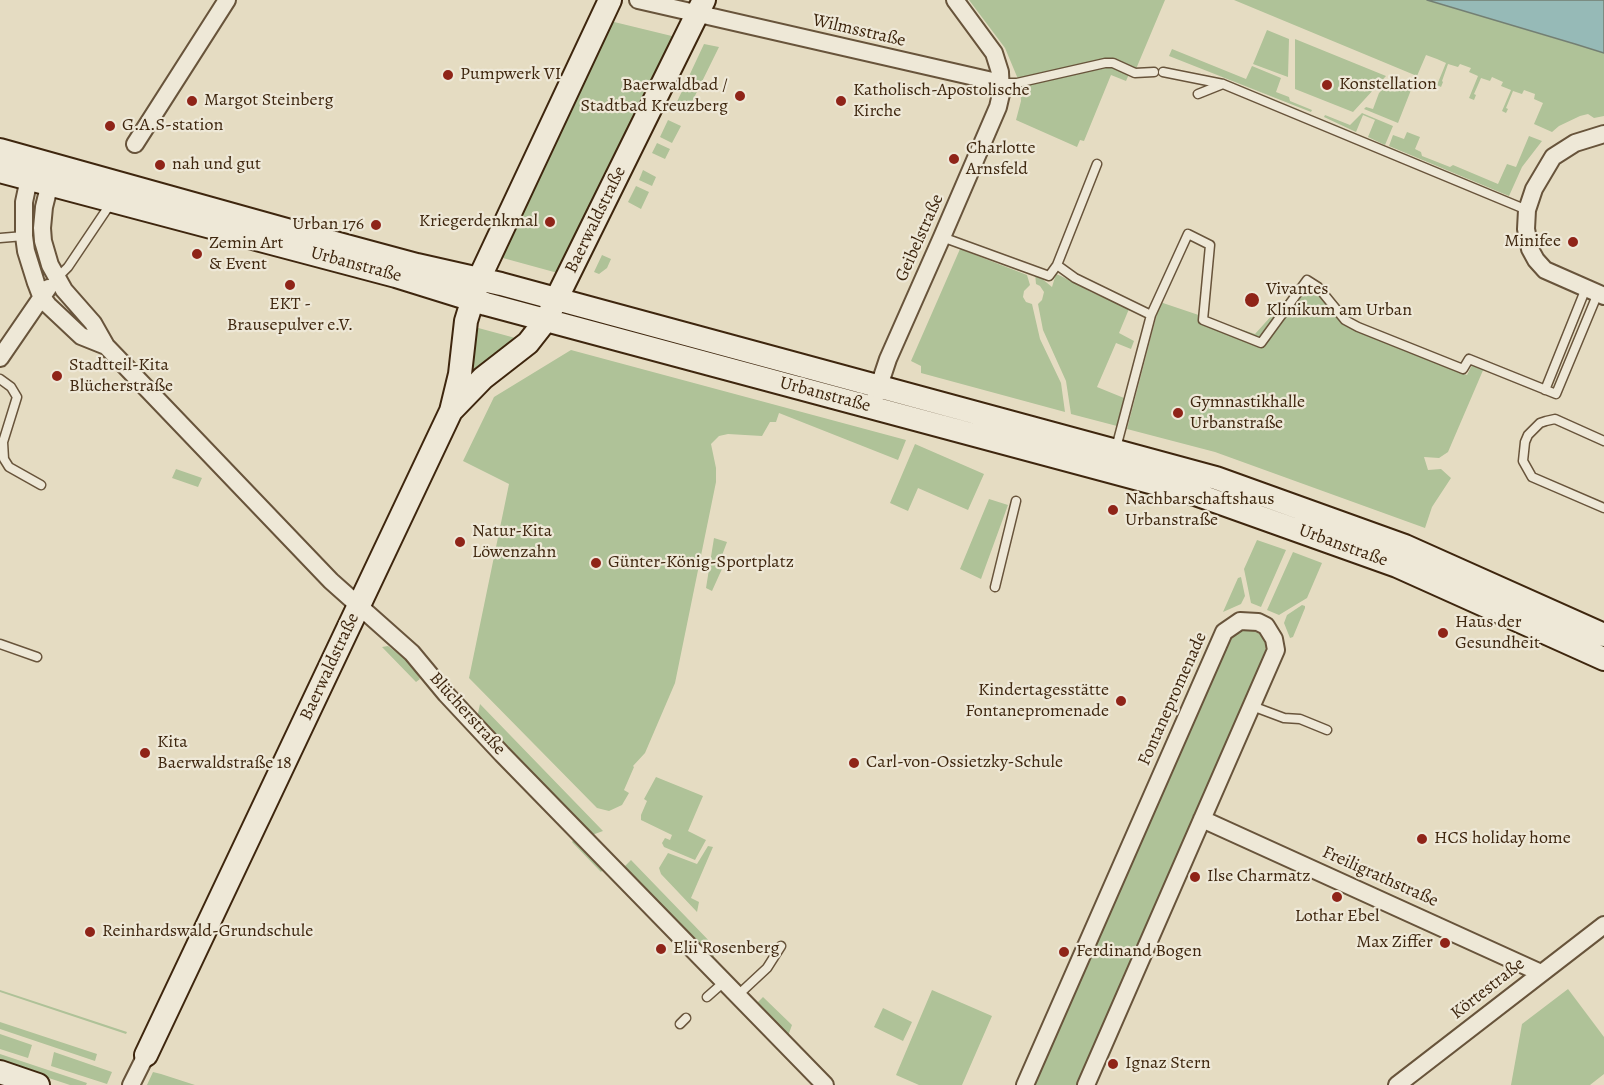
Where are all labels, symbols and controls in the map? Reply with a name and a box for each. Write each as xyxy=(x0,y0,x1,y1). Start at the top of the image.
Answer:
street label: Wilmsstraße xyxy=(810,10,908,52)
place label: Pumpwerk VI xyxy=(460,64,561,86)
marker: Pumpwerk VI xyxy=(441,68,455,82)
place label: Konstellation xyxy=(1339,74,1437,96)
place label: Baerwaldbad / Stadtbad Kreuzberg xyxy=(581,75,728,118)
marker: Konstellation xyxy=(1320,78,1334,92)
place label: Katholisch-Apostolische Kirche xyxy=(853,80,1030,122)
marker: Baerwaldbad / Stadtbad Kreuzberg xyxy=(733,89,747,103)
place label: Margot Steinberg xyxy=(204,90,333,112)
marker: Margot Steinberg xyxy=(185,94,199,108)
marker: Katholisch-Apostolische Kirche xyxy=(834,94,848,108)
place label: G.A.S-station xyxy=(122,115,223,137)
marker: G.A.S-station xyxy=(103,119,117,133)
place label: Charlotte Arnsfeld xyxy=(966,138,1035,180)
marker: Charlotte Arnsfeld xyxy=(947,152,961,166)
place label: nah und gut xyxy=(172,154,261,176)
marker: nah und gut xyxy=(153,158,167,172)
street label: Baerwaldstraße xyxy=(561,163,631,277)
street label: Geibelstraße xyxy=(891,191,949,285)
place label: Kriegerdenkmal xyxy=(419,211,538,233)
place label: Urban 176 xyxy=(292,214,364,236)
marker: Kriegerdenkmal xyxy=(543,215,557,229)
marker: Urban 176 xyxy=(369,218,383,232)
place label: Minifee xyxy=(1504,231,1561,253)
place label: Zemin Art & Event xyxy=(209,233,283,276)
marker: Minifee xyxy=(1566,235,1580,249)
street label: Urbanstraße xyxy=(308,243,404,287)
marker: Zemin Art & Event xyxy=(190,247,204,261)
marker: EKT - Brausepulver e.V. xyxy=(283,278,297,292)
place label: Vivantes Klinikum am Urban xyxy=(1266,279,1412,322)
marker: Vivantes Klinikum am Urban xyxy=(1243,291,1261,309)
place label: EKT - Brausepulver e.V. xyxy=(227,294,353,336)
place label: Stadtteil-Kita Blücherstraße xyxy=(69,355,173,398)
marker: Stadtteil-Kita Blücherstraße xyxy=(50,369,64,383)
street label: Urbanstraße xyxy=(777,373,873,417)
place label: Gymnastikhalle Urbanstraße xyxy=(1190,392,1305,434)
marker: Gymnastikhalle Urbanstraße xyxy=(1171,406,1185,420)
place label: Nachbarschaftshaus Urbanstraße xyxy=(1125,489,1274,532)
marker: Nachbarschaftshaus Urbanstraße xyxy=(1106,503,1120,517)
street label: Urbanstraße xyxy=(1296,520,1390,572)
place label: Natur-Kita Löwenzahn xyxy=(472,521,556,564)
marker: Natur-Kita Löwenzahn xyxy=(453,535,467,549)
place label: Günter-König-Sportplatz xyxy=(608,552,794,574)
marker: Günter-König-Sportplatz xyxy=(589,556,603,570)
street label: Baerwaldstraße xyxy=(296,610,364,724)
place label: Haus der Gesundheit xyxy=(1455,612,1540,654)
marker: Haus der Gesundheit xyxy=(1436,626,1450,640)
street label: Fontanepromenade xyxy=(1134,629,1212,769)
street label: Blücherstraße xyxy=(424,668,510,760)
place label: Kindertagesstätte Fontanepromenade xyxy=(965,680,1109,722)
marker: Kindertagesstätte Fontanepromenade xyxy=(1114,694,1128,708)
place label: Kita Baerwaldstraße 18 xyxy=(157,732,292,774)
marker: Kita Baerwaldstraße 18 xyxy=(138,746,152,760)
place label: Carl-von-Ossietzky-Schule xyxy=(866,752,1063,774)
marker: Carl-von-Ossietzky-Schule xyxy=(847,756,861,770)
place label: HCS holiday home xyxy=(1434,828,1571,850)
marker: HCS holiday home xyxy=(1415,832,1429,846)
street label: Freiligrathstraße xyxy=(1319,842,1441,912)
place label: Ilse Charmatz xyxy=(1207,866,1310,888)
marker: Ilse Charmatz xyxy=(1188,870,1202,884)
marker: Lothar Ebel xyxy=(1330,890,1344,904)
place label: Lothar Ebel xyxy=(1295,906,1379,928)
place label: Reinhardswald-Grundschule xyxy=(102,921,313,943)
marker: Reinhardswald-Grundschule xyxy=(83,925,97,939)
place label: Max Ziffer xyxy=(1356,932,1433,954)
marker: Max Ziffer xyxy=(1438,936,1452,950)
place label: Elii Rosenberg xyxy=(673,938,779,960)
place label: Ferdinand Bogen xyxy=(1076,941,1202,963)
marker: Elii Rosenberg xyxy=(654,942,668,956)
marker: Ferdinand Bogen xyxy=(1057,945,1071,959)
street label: Körtestraße xyxy=(1447,954,1529,1024)
place label: Ignaz Stern xyxy=(1125,1053,1211,1075)
marker: Ignaz Stern xyxy=(1106,1057,1120,1071)

